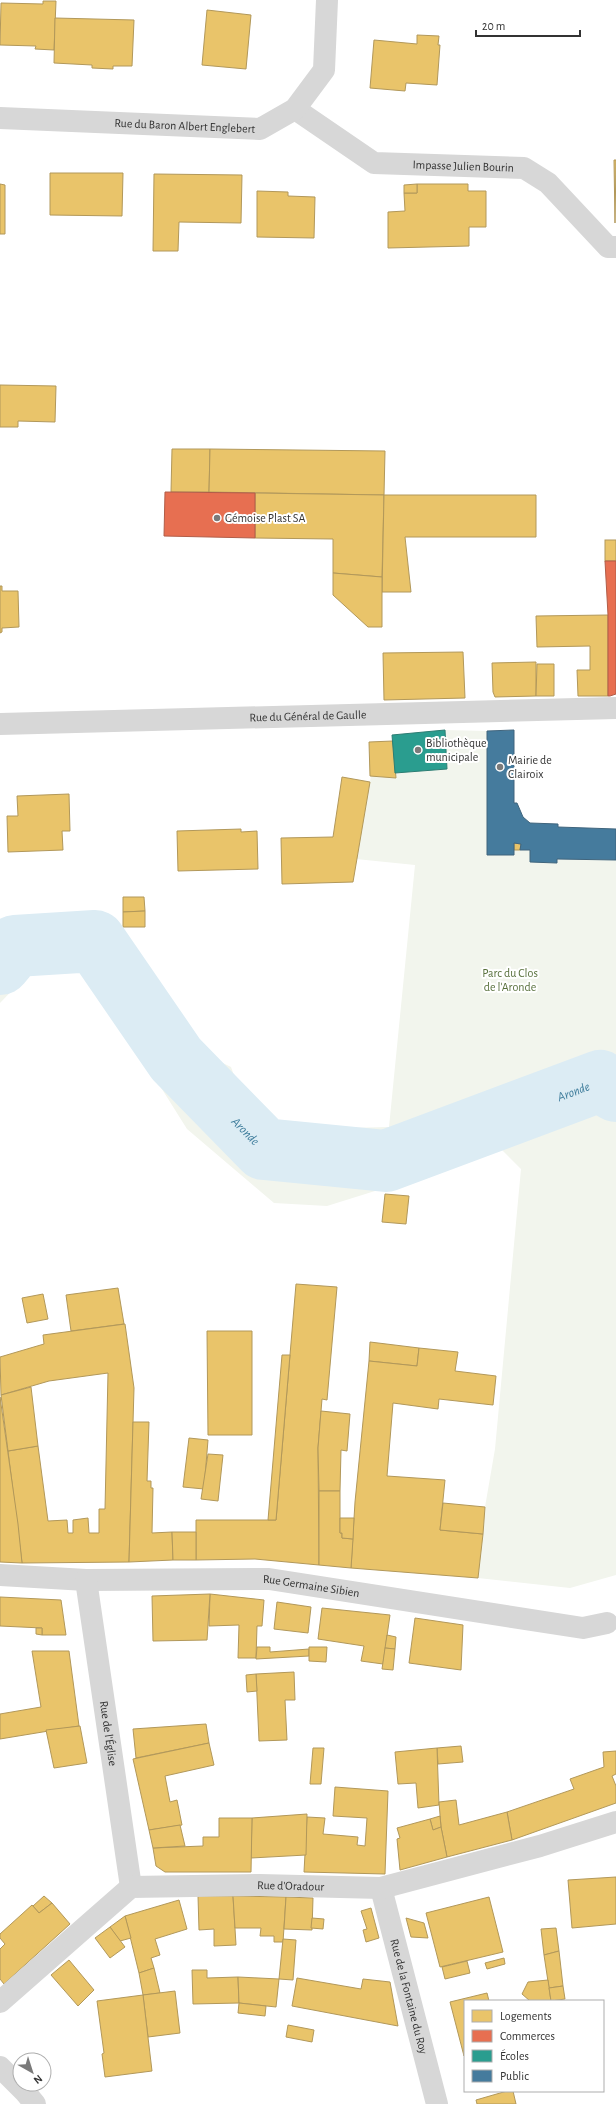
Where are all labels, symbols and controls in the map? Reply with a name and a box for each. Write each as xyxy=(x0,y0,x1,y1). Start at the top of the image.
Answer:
scale bar xyxy=(476,12,580,38)
text: 20 m xyxy=(482,20,505,32)
street label: Rue du Baron Albert Englebert xyxy=(114,117,256,135)
street label: Impasse Julien Bourin xyxy=(412,158,514,174)
place label: Gémoise Plast SA xyxy=(225,512,306,524)
marker: Gémoise Plast SA xyxy=(212,513,222,523)
street label: Rue du Général de Gaulle xyxy=(249,708,366,724)
place label: Bibliothèque municipale xyxy=(426,737,487,763)
marker: Bibliothèque municipale xyxy=(413,745,423,755)
place label: Mairie de Clairoix xyxy=(508,754,552,780)
marker: Mairie de Clairoix xyxy=(495,762,505,772)
park label: Parc du Clos de l'Aronde xyxy=(482,967,538,993)
water label: Aronde xyxy=(555,1080,592,1105)
water label: Aronde xyxy=(228,1115,261,1148)
street label: Rue Germaine Sibien xyxy=(263,1573,361,1599)
street label: Rue de l'Église xyxy=(98,1700,119,1767)
street label: Rue d'Oradour xyxy=(257,1879,324,1893)
street label: Rue de la Fontaine du Roy xyxy=(388,1938,430,2056)
legend xyxy=(464,2000,604,2092)
text: Logements xyxy=(500,2010,552,2022)
text: Commerces xyxy=(500,2030,555,2042)
text: Écoles xyxy=(500,2049,529,2062)
north arrow xyxy=(12,2052,52,2092)
text: Public xyxy=(500,2070,529,2082)
text: N xyxy=(32,2073,44,2086)

